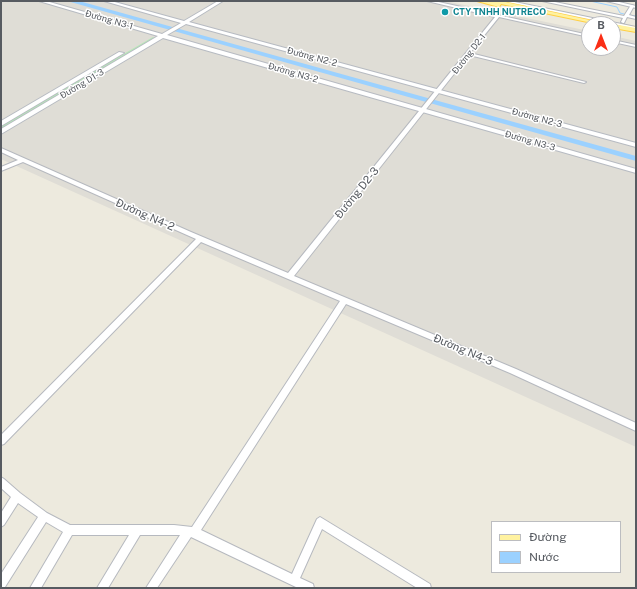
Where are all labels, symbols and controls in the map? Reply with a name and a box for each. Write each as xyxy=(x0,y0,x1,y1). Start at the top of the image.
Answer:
marker: CTY TNHH NUTRECO xyxy=(440,7,450,17)
place label: CTY TNHH NUTRECO xyxy=(453,7,546,17)
street label: Đường N3-1 xyxy=(84,8,134,32)
north arrow xyxy=(581,16,621,56)
text: B xyxy=(597,19,605,31)
street label: Đường D2-1 xyxy=(450,32,488,76)
street label: Đường N2-2 xyxy=(286,45,338,69)
street label: Đường N3-2 xyxy=(267,61,319,85)
street label: Đường D1-3 xyxy=(58,67,106,101)
street label: Đường N2-3 xyxy=(511,106,563,130)
street label: Đường N3-3 xyxy=(504,129,556,153)
street label: Đường D2-3 xyxy=(332,165,382,221)
street label: Đường N4-2 xyxy=(113,196,177,234)
street label: Đường N4-3 xyxy=(431,332,495,368)
legend xyxy=(491,521,621,573)
text: Đường xyxy=(529,530,567,544)
text: Nước xyxy=(529,550,559,564)

